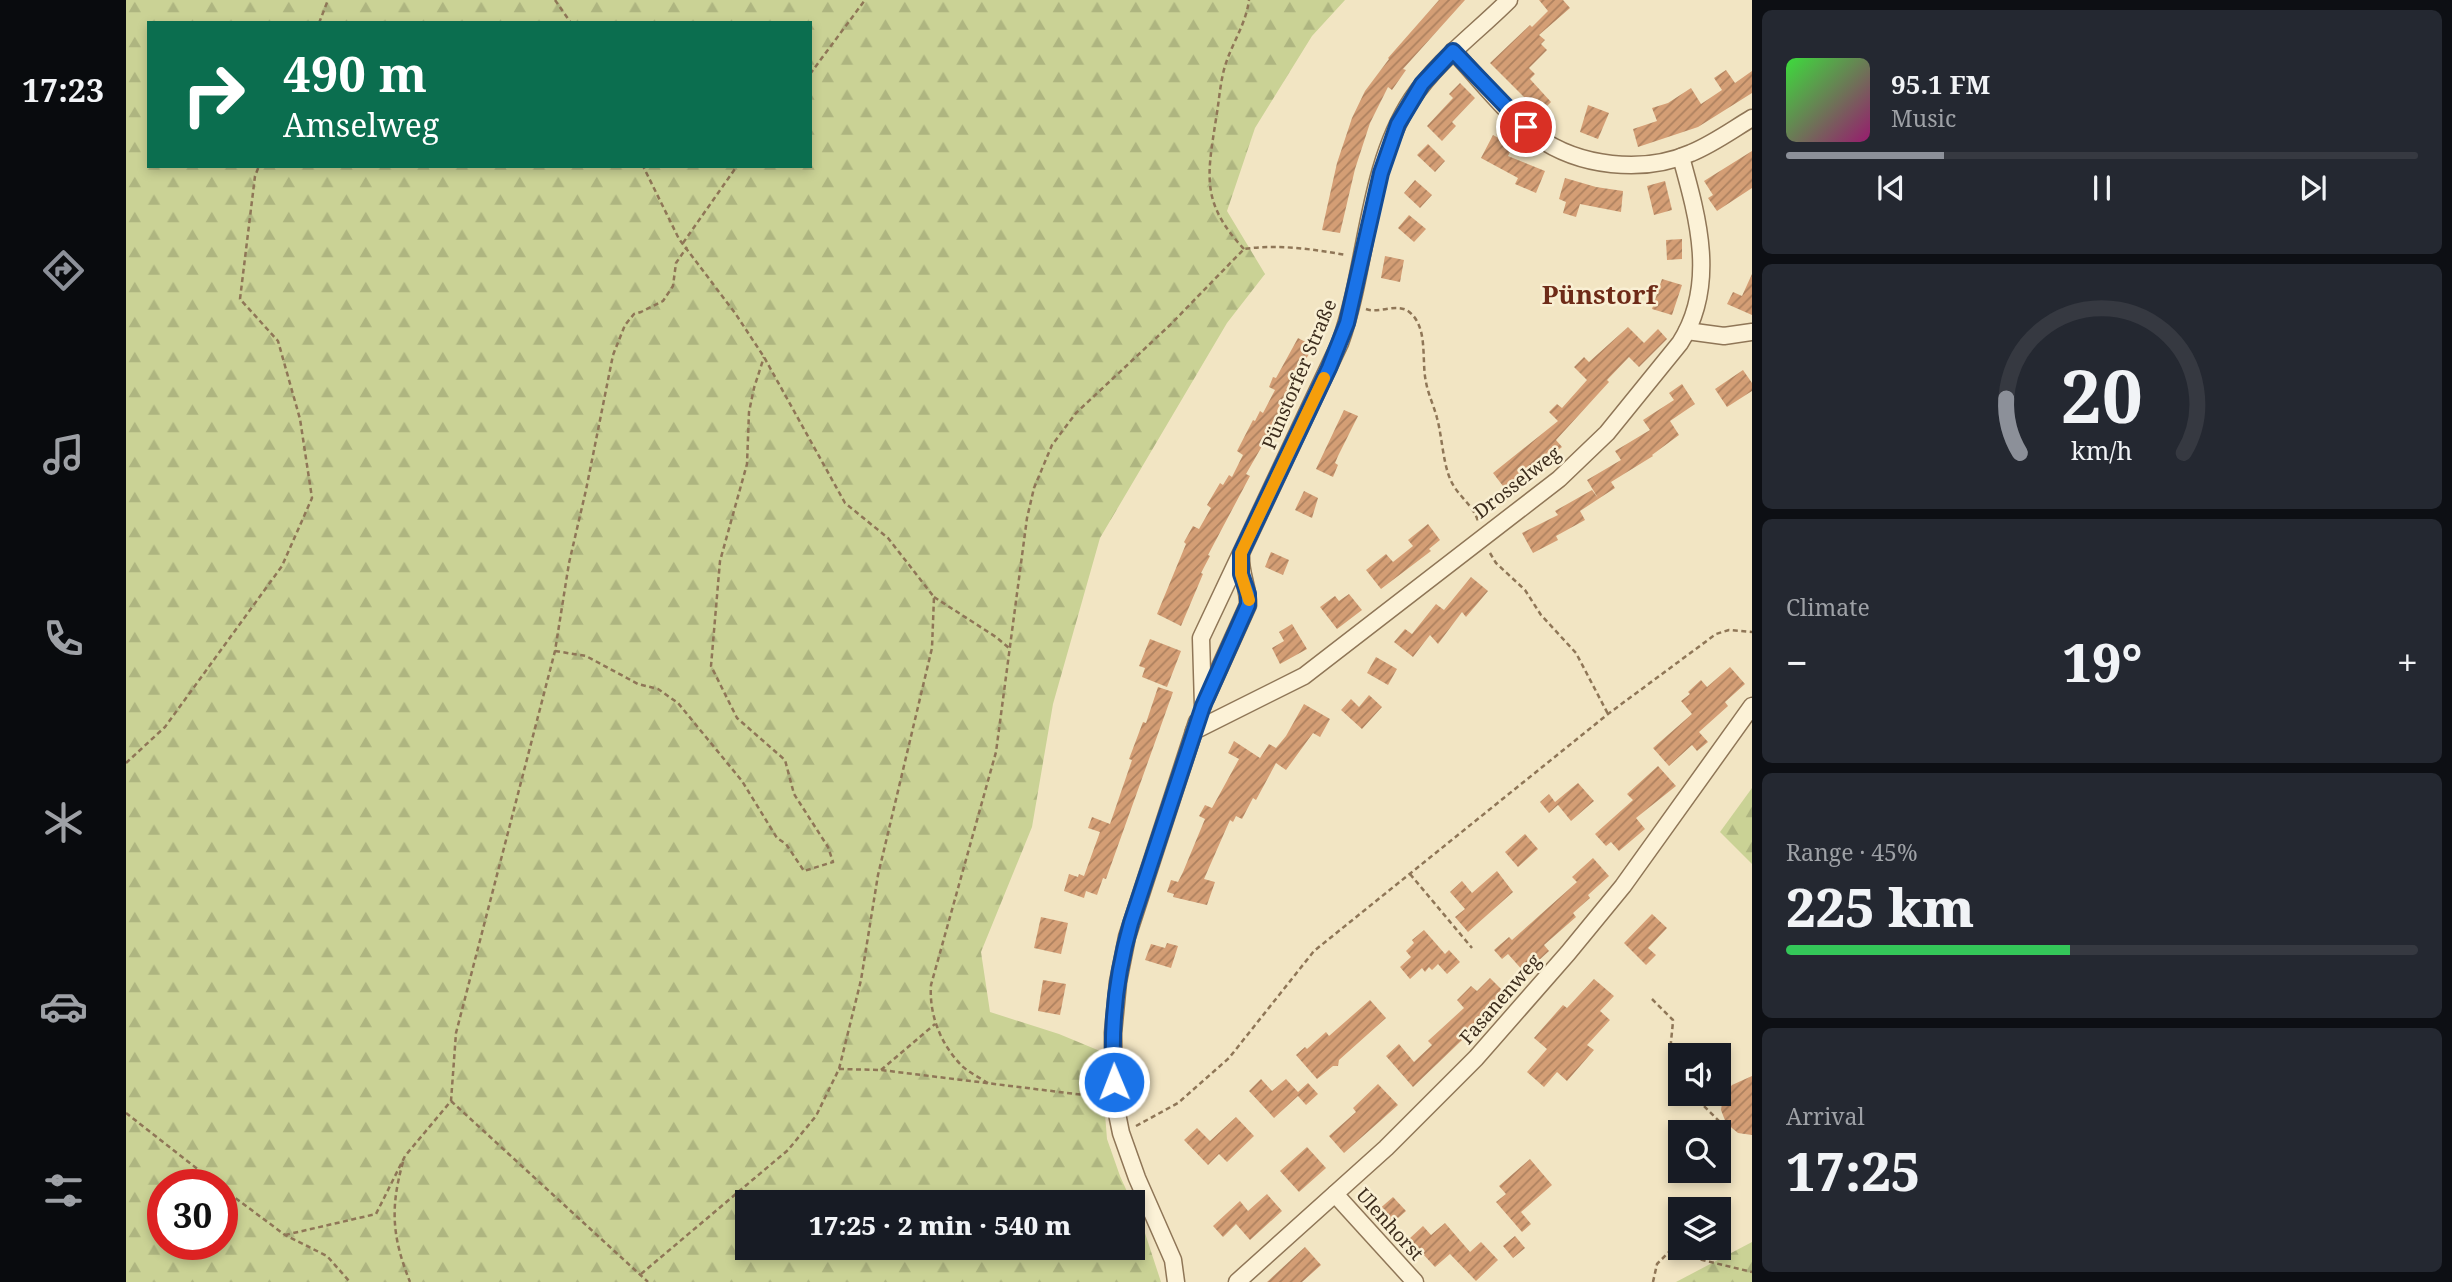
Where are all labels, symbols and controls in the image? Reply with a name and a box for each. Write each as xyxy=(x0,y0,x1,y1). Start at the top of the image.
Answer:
text: 490 m xyxy=(283,40,427,106)
icon: right xyxy=(168,49,259,140)
text: 95.1 FM xyxy=(1891,66,1990,102)
text: 17:23 xyxy=(22,68,104,111)
pin xyxy=(1496,97,1556,157)
text: Music xyxy=(1891,102,1956,134)
text: Amselweg xyxy=(283,103,439,146)
icon: arrive xyxy=(1507,108,1545,146)
icon: previous xyxy=(1872,169,1910,207)
icon: pause xyxy=(2083,169,2121,207)
icon: next xyxy=(2294,169,2332,207)
icon: directions xyxy=(39,246,88,295)
district label: Pünstorf xyxy=(1542,276,1659,312)
street label: Pünstorfer Straße xyxy=(1256,295,1342,453)
text: 20 xyxy=(2061,345,2143,444)
icon: music xyxy=(39,430,88,479)
text: km/h xyxy=(2071,432,2133,466)
street label: Drosselweg xyxy=(1468,440,1566,524)
text: Climate xyxy=(1786,591,1870,623)
icon: phone xyxy=(39,614,88,663)
text: 19° xyxy=(2062,626,2142,697)
text: − xyxy=(1786,636,1808,688)
text: + xyxy=(2397,636,2418,688)
icon: climate xyxy=(39,798,88,847)
text: Range · 45% xyxy=(1786,836,1918,868)
text: 225 km xyxy=(1786,871,1974,942)
street label: Fasanenweg xyxy=(1453,948,1547,1050)
icon: car xyxy=(39,982,88,1031)
map controls xyxy=(1668,1043,1731,1260)
button: sound xyxy=(1668,1043,1731,1106)
position arrow xyxy=(1077,1045,1151,1119)
text: Arrival xyxy=(1786,1100,1865,1132)
button: search xyxy=(1668,1120,1731,1183)
text: 17:25 xyxy=(1786,1135,1920,1206)
icon: filters xyxy=(39,1166,88,1215)
speed limit sign: 30 xyxy=(147,1169,238,1260)
street label: Ulenhorst xyxy=(1351,1182,1430,1266)
button: layers xyxy=(1668,1197,1731,1260)
text: 17:25 · 2 min · 540 m xyxy=(809,1207,1071,1243)

